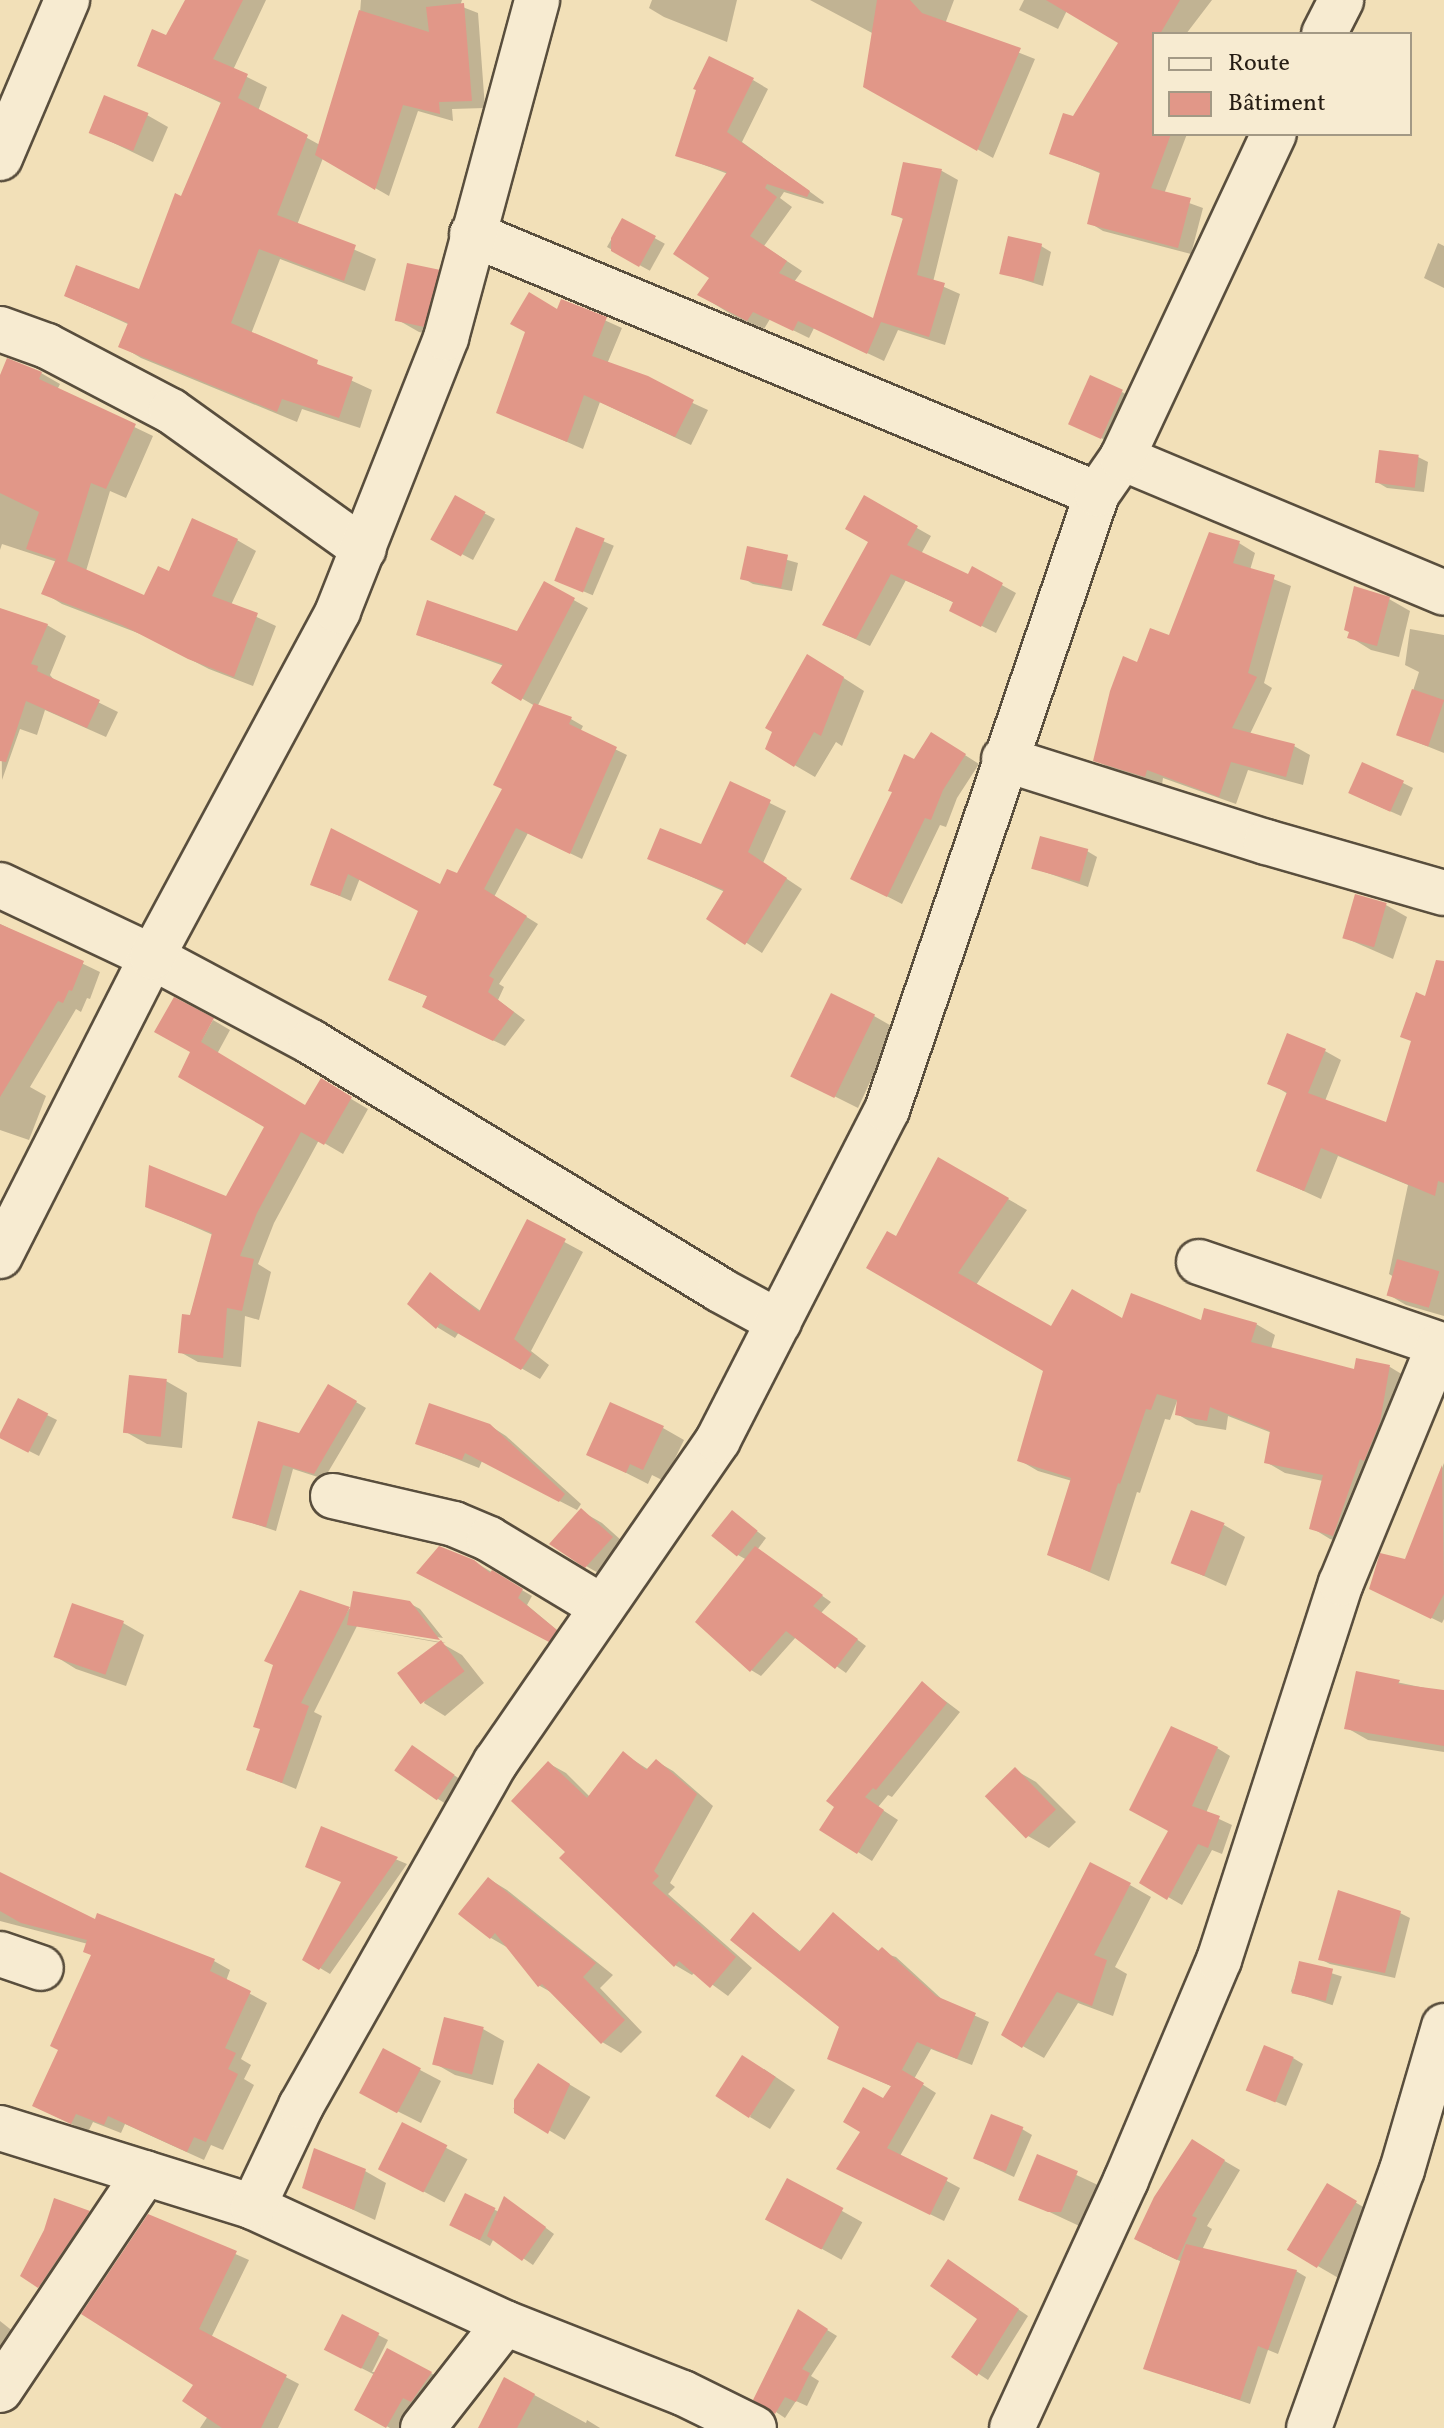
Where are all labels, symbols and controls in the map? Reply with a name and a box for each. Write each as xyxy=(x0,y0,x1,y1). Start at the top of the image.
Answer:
legend xyxy=(1152,32,1412,136)
text: Route xyxy=(1228,47,1290,81)
text: Bâtiment xyxy=(1228,87,1326,121)

